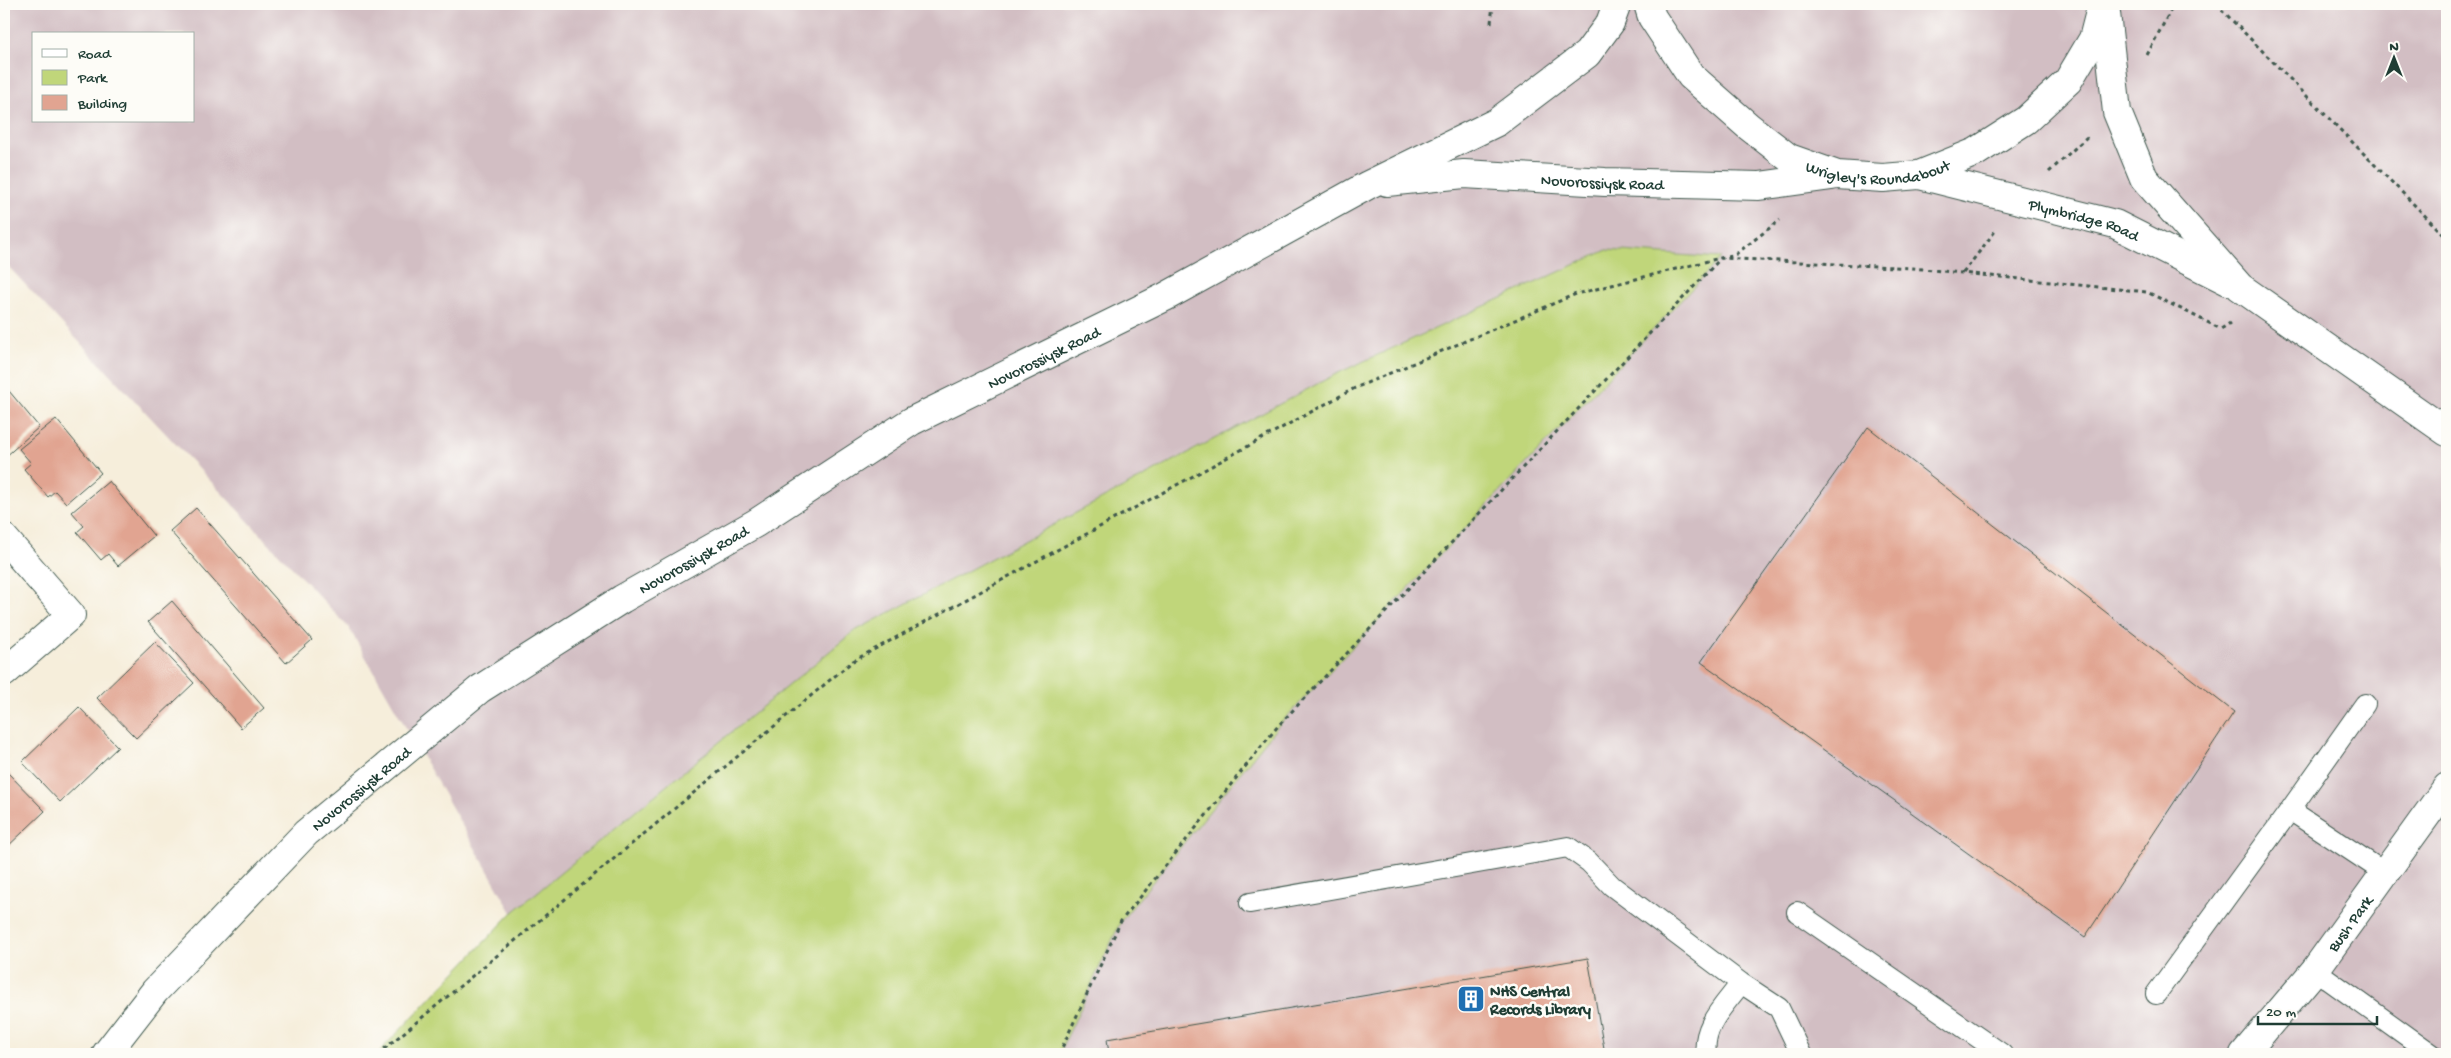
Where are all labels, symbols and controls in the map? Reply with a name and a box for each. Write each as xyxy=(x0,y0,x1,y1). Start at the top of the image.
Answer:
legend xyxy=(32,32,195,122)
north arrow xyxy=(2368,32,2418,82)
text: N xyxy=(2389,39,2399,56)
text: Road xyxy=(78,46,112,64)
text: Park xyxy=(77,70,108,88)
text: Building xyxy=(77,96,127,114)
street label: Wrigley's Roundabout xyxy=(1805,150,1951,172)
text: Wrigley's Roundabout xyxy=(1802,157,1955,191)
street label: Novorossiysk Road xyxy=(1540,172,1666,197)
street label: Plymbridge Road xyxy=(2025,197,2143,248)
street label: Novorossiysk Road xyxy=(985,323,1106,395)
street label: Novorossiysk Road xyxy=(637,522,754,600)
street label: Novorossiysk Road xyxy=(309,743,417,837)
street label: Bush Park xyxy=(2325,892,2379,958)
building icon: NHS Central Records Library xyxy=(1456,984,1486,1014)
place label: NHS Central Records Library xyxy=(1489,984,1591,1021)
scale bar xyxy=(2258,993,2377,1025)
text: 20 m xyxy=(2266,1004,2296,1022)

